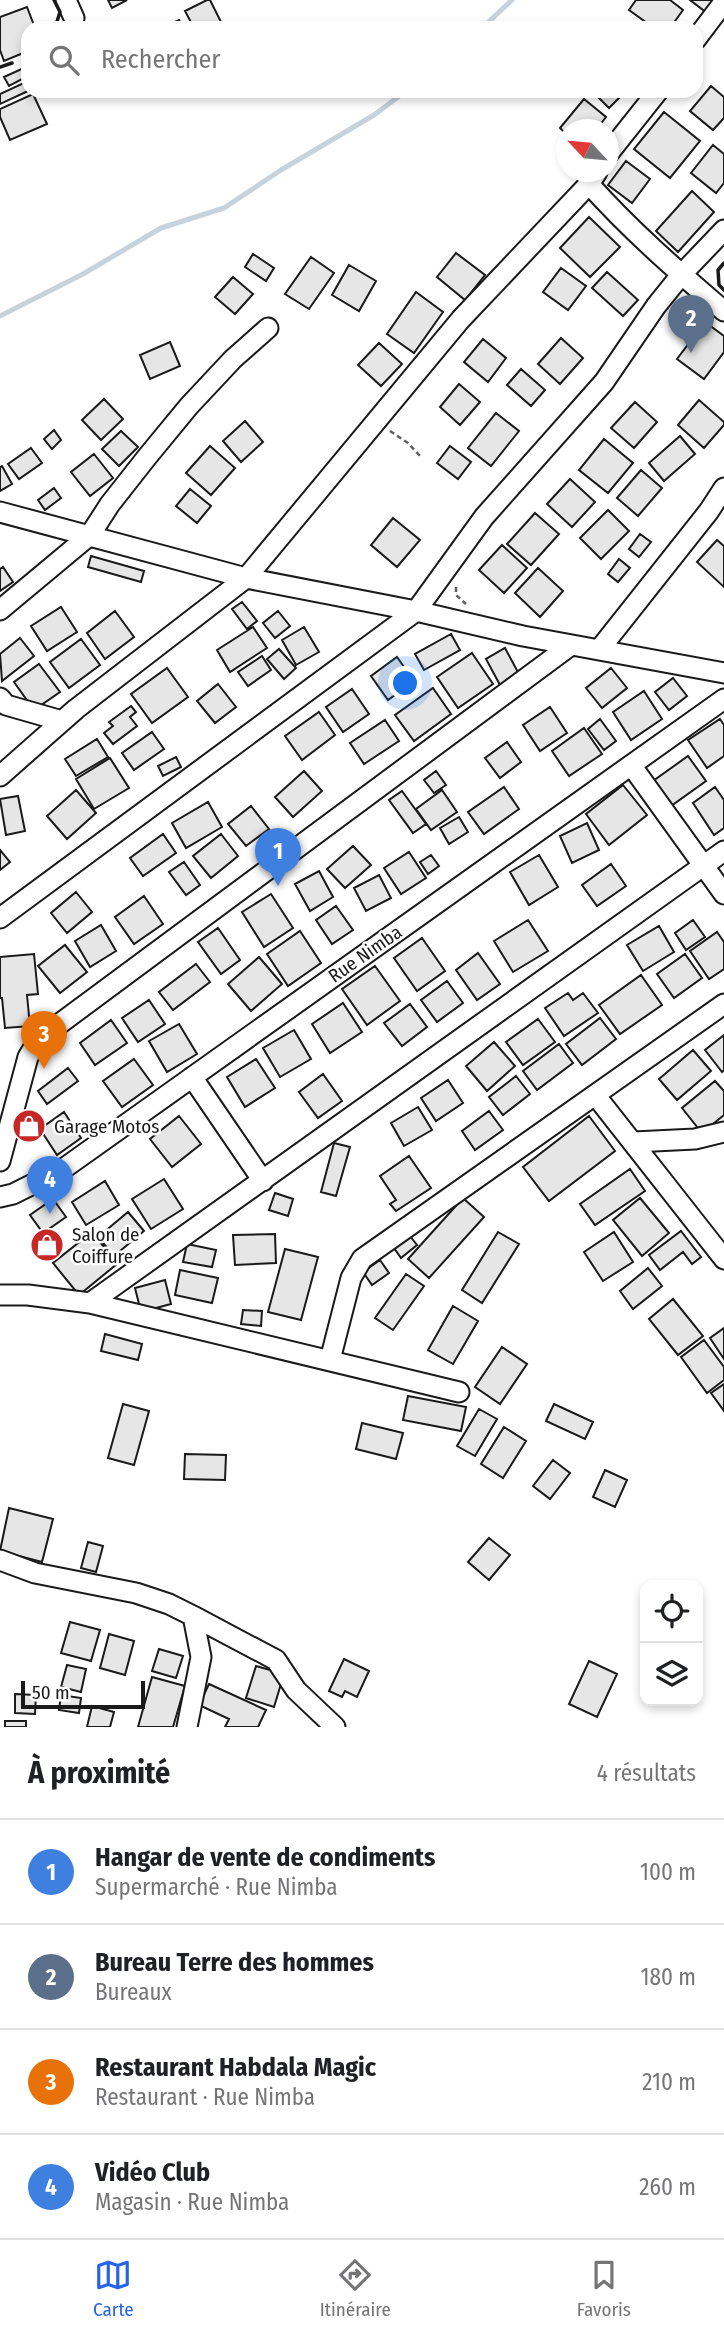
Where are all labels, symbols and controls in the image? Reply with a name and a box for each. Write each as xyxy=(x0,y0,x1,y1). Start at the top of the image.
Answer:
search box xyxy=(21,21,703,98)
icon: search xyxy=(45,41,83,79)
text: Rechercher xyxy=(101,44,220,75)
north arrow xyxy=(556,119,619,182)
pin: 2 xyxy=(668,295,714,353)
your location xyxy=(388,666,422,700)
pin: 1 xyxy=(255,828,301,886)
street label: Rue Nimba xyxy=(324,920,406,988)
pin: 3 xyxy=(21,1011,67,1069)
shop icon: Garage Motos xyxy=(10,1107,48,1145)
place label: Garage Motos xyxy=(54,1115,159,1138)
pin: 4 xyxy=(27,1156,73,1214)
place label: Salon de Coiffure xyxy=(72,1223,140,1268)
shop icon: Salon de Coiffure xyxy=(28,1226,66,1264)
map controls xyxy=(640,1580,703,1706)
button: locate xyxy=(640,1580,703,1643)
button: layers xyxy=(640,1643,703,1706)
scale bar xyxy=(21,1678,145,1710)
text: 50 m xyxy=(32,1681,70,1704)
text: À proximité xyxy=(28,1755,170,1791)
text: 4 résultats xyxy=(597,1759,696,1787)
text: Hangar de vente de condiments xyxy=(95,1842,435,1873)
text: 1 xyxy=(46,1858,56,1886)
text: 100 m xyxy=(640,1858,696,1886)
text: Supermarché · Rue Nimba xyxy=(95,1873,338,1901)
text: Bureau Terre des hommes xyxy=(95,1947,374,1978)
text: 2 xyxy=(46,1963,56,1991)
text: 180 m xyxy=(640,1963,696,1991)
text: Bureaux xyxy=(95,1978,172,2006)
text: Restaurant Habdala Magic xyxy=(95,2052,376,2083)
text: 3 xyxy=(46,2068,56,2096)
text: 210 m xyxy=(642,2068,696,2096)
text: Restaurant · Rue Nimba xyxy=(95,2083,315,2111)
text: Vidéo Club xyxy=(95,2157,210,2188)
text: 4 xyxy=(45,2173,57,2201)
text: 260 m xyxy=(639,2173,696,2201)
text: Magasin · Rue Nimba xyxy=(95,2188,289,2216)
tab: Carte xyxy=(93,2256,134,2321)
tab: Itinéraire xyxy=(320,2256,391,2321)
tab: Favoris xyxy=(577,2256,631,2321)

